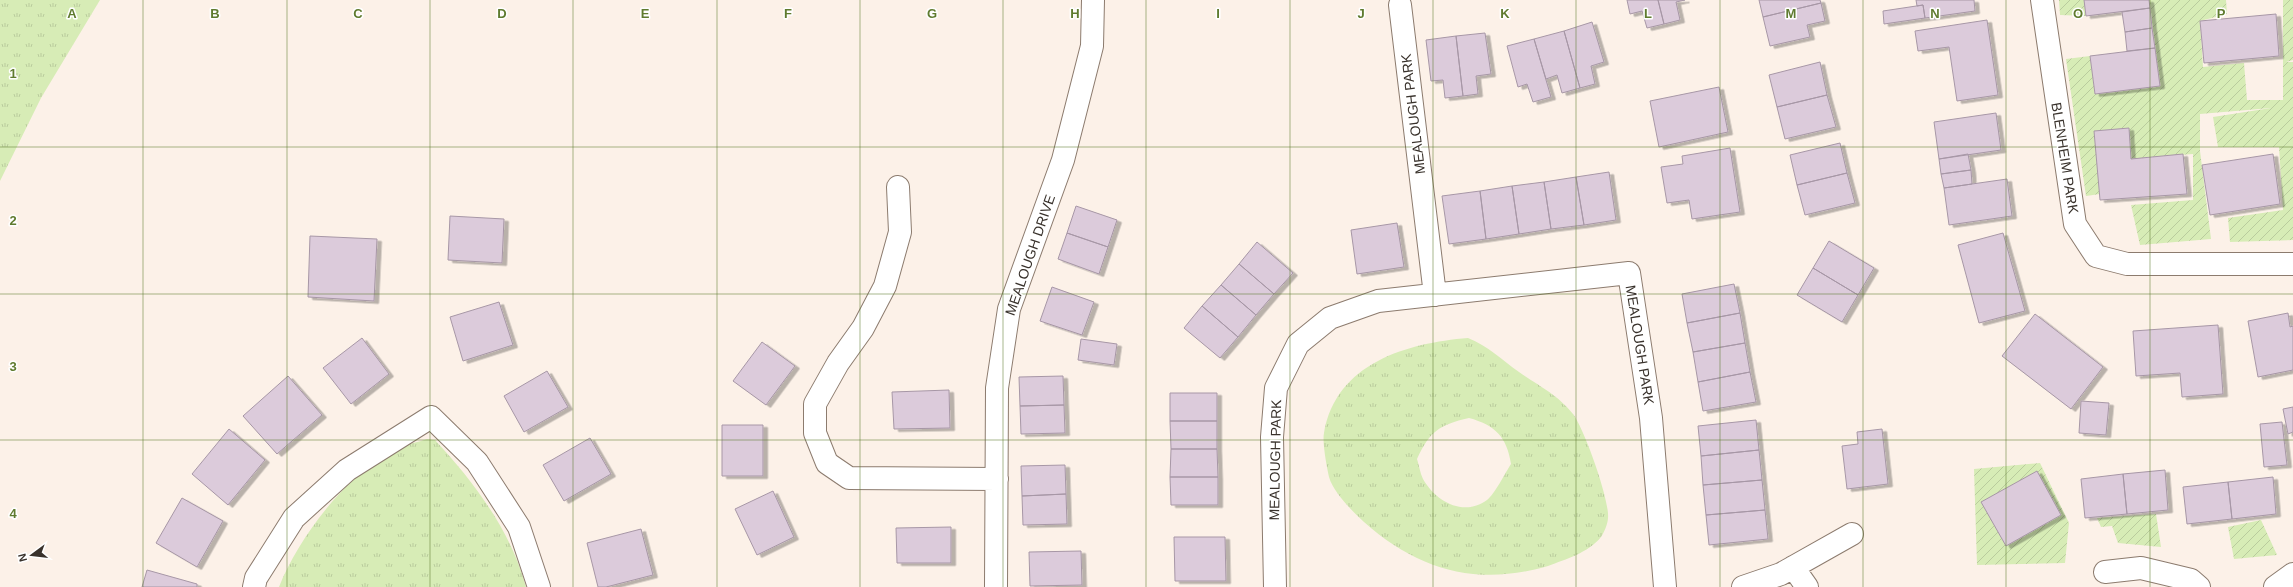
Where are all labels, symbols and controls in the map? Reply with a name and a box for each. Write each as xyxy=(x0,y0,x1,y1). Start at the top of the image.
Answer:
text: A xyxy=(67,6,77,21)
text: B xyxy=(210,6,220,21)
text: C xyxy=(353,6,363,21)
text: D xyxy=(497,6,507,21)
text: E xyxy=(641,6,650,21)
text: F xyxy=(784,6,792,21)
text: G xyxy=(927,6,937,21)
text: H xyxy=(1070,6,1080,21)
text: I xyxy=(1216,6,1220,21)
text: J xyxy=(1357,6,1365,21)
text: K xyxy=(1500,6,1510,21)
text: L xyxy=(1644,6,1652,21)
text: M xyxy=(1786,6,1796,21)
text: N xyxy=(1930,6,1940,21)
text: O xyxy=(2073,6,2083,21)
text: P xyxy=(2217,6,2226,21)
street label: MEALOUGH PARK xyxy=(1398,52,1428,175)
text: 1 xyxy=(9,66,17,81)
street label: BLENHEIM PARK xyxy=(2048,101,2082,215)
street label: MEALOUGH DRIVE xyxy=(1002,192,1058,318)
text: 2 xyxy=(9,213,17,228)
street label: MEALOUGH PARK xyxy=(1623,284,1657,407)
text: 3 xyxy=(9,359,17,374)
street label: MEALOUGH PARK xyxy=(1266,399,1284,521)
text: 4 xyxy=(9,506,17,521)
north arrow xyxy=(12,535,52,575)
text: N xyxy=(16,552,29,563)

